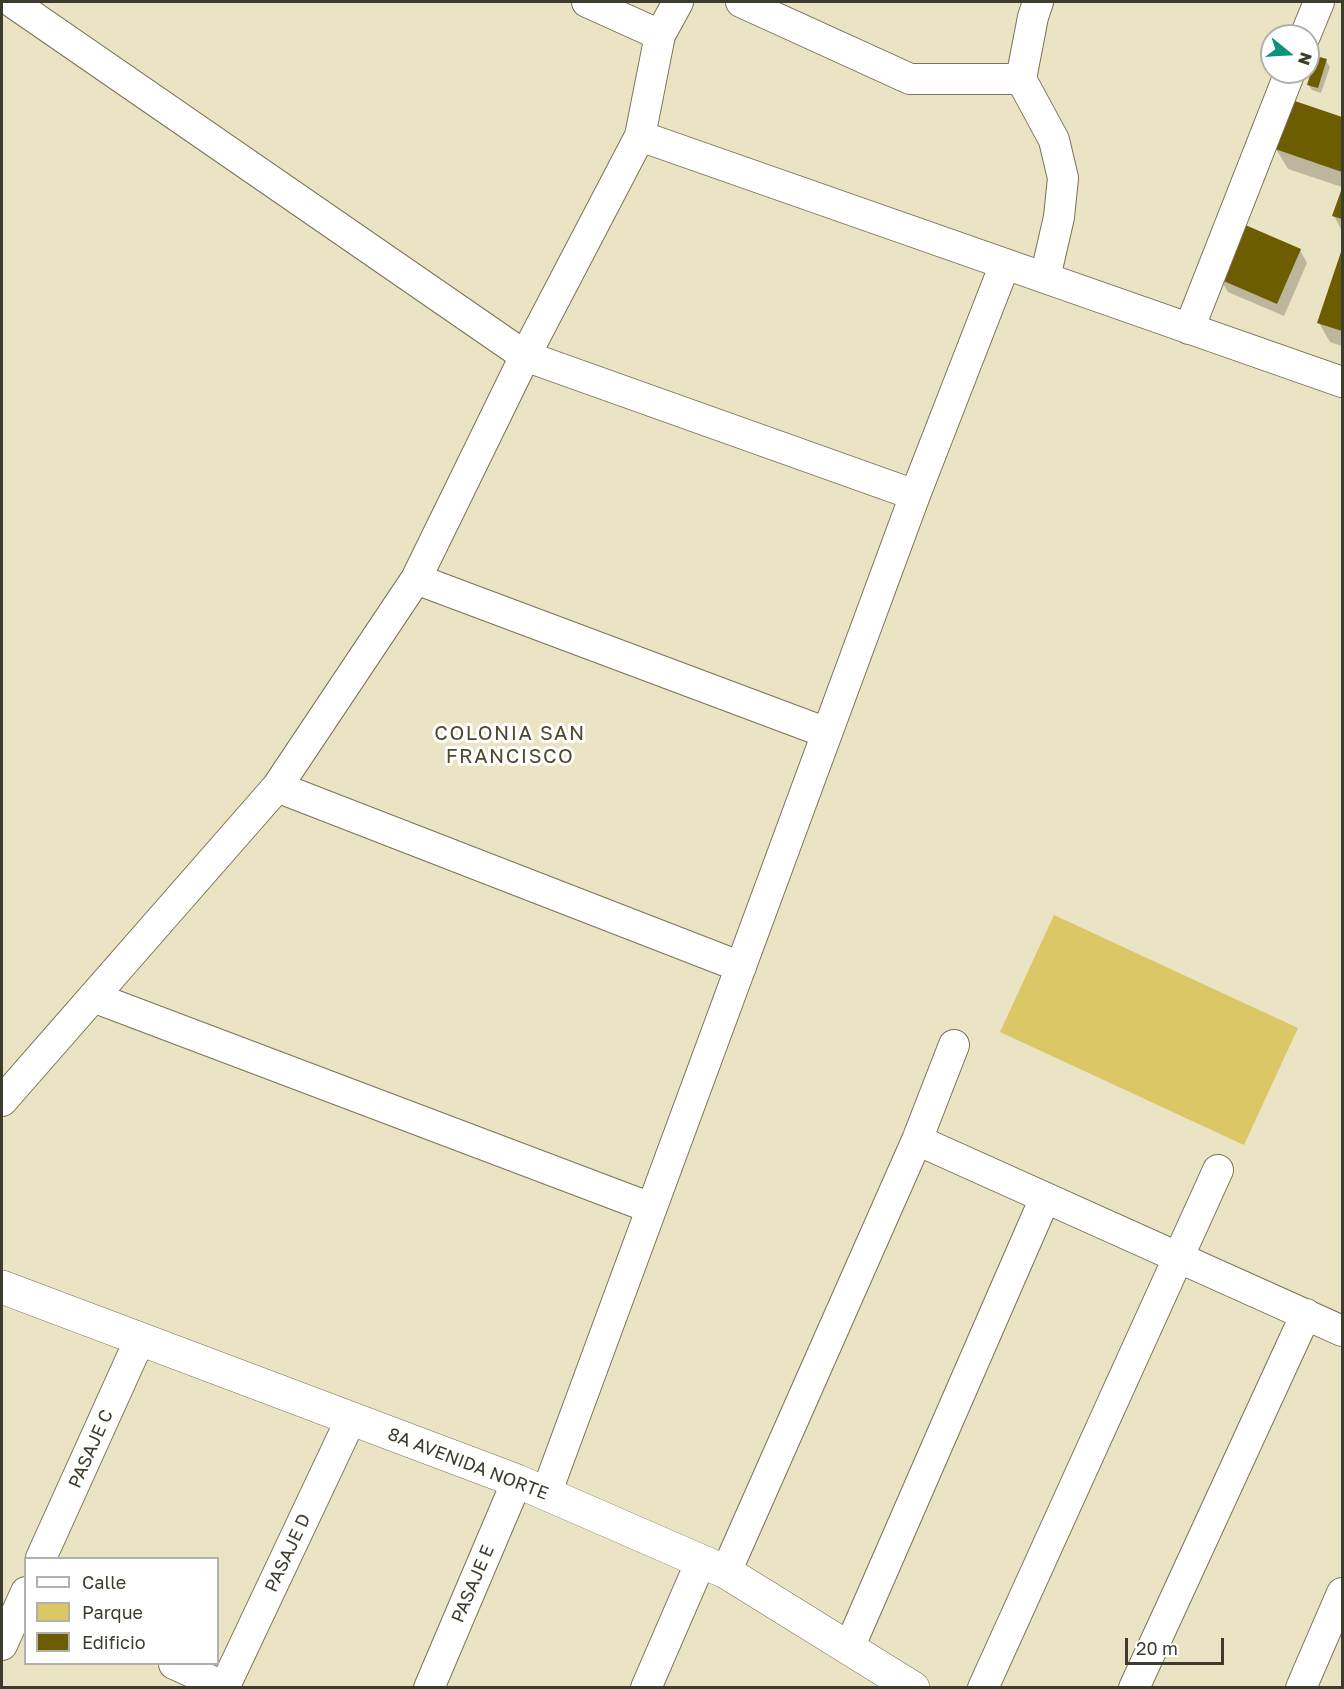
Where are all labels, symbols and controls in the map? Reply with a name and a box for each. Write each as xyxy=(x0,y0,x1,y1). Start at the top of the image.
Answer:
north arrow xyxy=(1260,24,1320,84)
text: N xyxy=(1294,50,1317,68)
district label: COLONIA SAN FRANCISCO xyxy=(434,722,586,769)
street label: PASAJE C xyxy=(64,1406,118,1492)
street label: 8A AVENIDA NORTE xyxy=(385,1423,551,1505)
street label: PASAJE D xyxy=(260,1510,316,1596)
street label: PASAJE E xyxy=(447,1542,499,1626)
legend xyxy=(24,1557,219,1665)
text: Calle xyxy=(82,1571,126,1593)
text: Parque xyxy=(82,1601,143,1623)
scale bar xyxy=(1128,1626,1227,1664)
text: Edificio xyxy=(82,1631,146,1653)
text: 20 m xyxy=(1136,1637,1178,1659)

